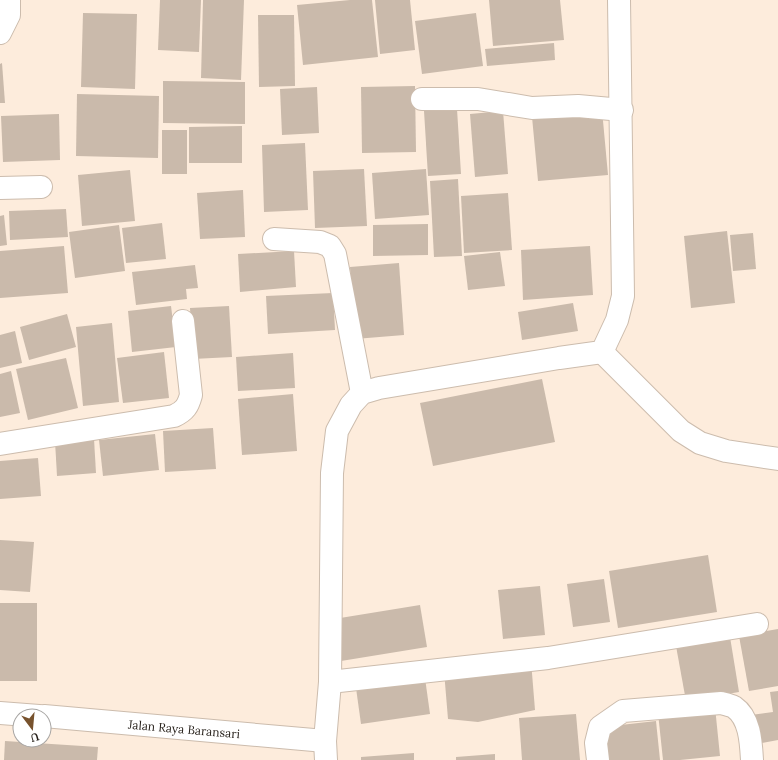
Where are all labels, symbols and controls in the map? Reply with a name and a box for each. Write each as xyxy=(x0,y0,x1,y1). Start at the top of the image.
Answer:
north arrow xyxy=(12,708,52,748)
street label: Jalan Raya Baransari xyxy=(126,717,241,741)
text: U xyxy=(28,730,41,746)

